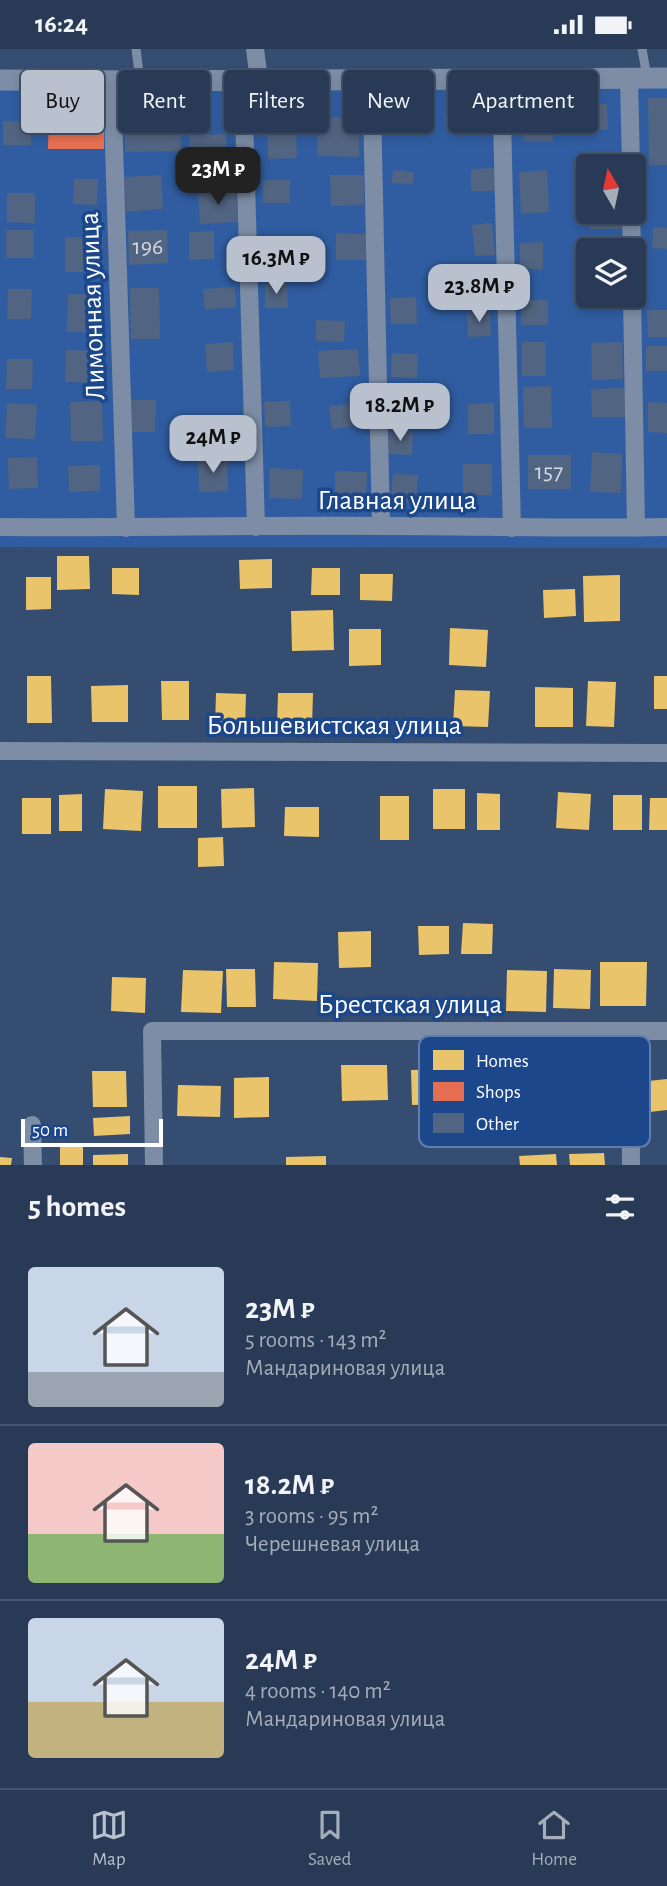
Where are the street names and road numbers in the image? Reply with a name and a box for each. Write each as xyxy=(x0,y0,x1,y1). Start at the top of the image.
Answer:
street label: Лимонная улица xyxy=(76,211,110,400)
street label: Главная улица xyxy=(317,487,477,515)
street label: Большевистская улица xyxy=(206,712,462,740)
street label: Брестская улица xyxy=(318,991,502,1019)

